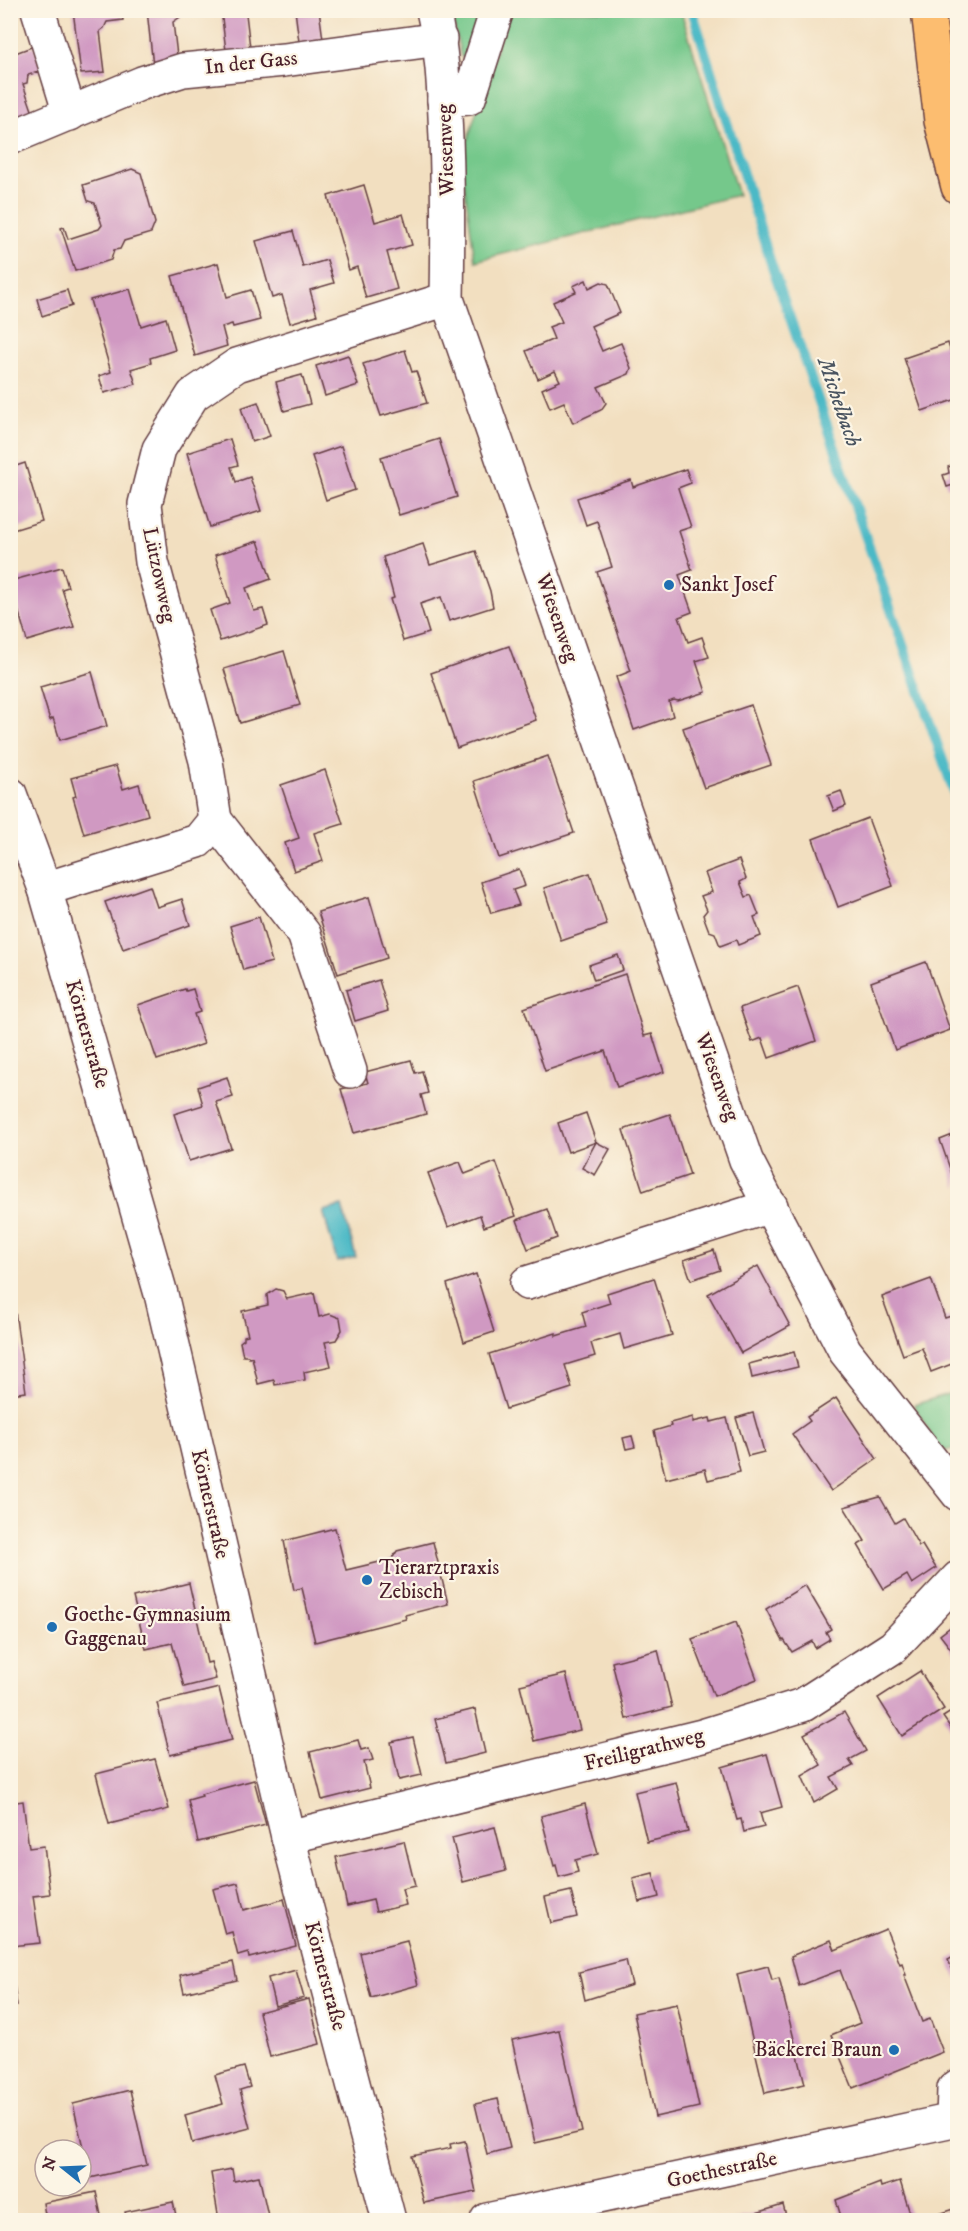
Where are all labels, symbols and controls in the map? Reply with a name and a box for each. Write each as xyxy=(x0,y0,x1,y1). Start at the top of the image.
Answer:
street label: In der Gass xyxy=(203,45,299,81)
street label: Wiesenweg xyxy=(431,103,461,198)
water label: Michelbach xyxy=(811,352,867,450)
street label: Lützowweg xyxy=(136,525,182,626)
street label: Wiesenweg xyxy=(529,569,585,667)
place label: Sankt Josef xyxy=(681,572,777,598)
marker: Sankt Josef xyxy=(662,578,676,592)
street label: Körnerstraße xyxy=(59,977,115,1092)
street label: Wiesenweg xyxy=(689,1028,745,1126)
street label: Körnerstraße xyxy=(185,1447,235,1562)
place label: Tierarztpraxis Zebisch xyxy=(379,1555,499,1605)
marker: Tierarztpraxis Zebisch xyxy=(360,1573,374,1587)
place label: Goethe-Gymnasium Gaggenau xyxy=(64,1602,231,1652)
marker: Goethe-Gymnasium Gaggenau xyxy=(45,1620,59,1634)
street label: Freiligrathweg xyxy=(581,1722,707,1777)
street label: Körnerstraße xyxy=(298,1919,352,2034)
place label: Bäckerei Braun xyxy=(754,2037,882,2063)
marker: Bäckerei Braun xyxy=(887,2043,901,2057)
north arrow xyxy=(33,2138,93,2198)
street label: Goethestraße xyxy=(665,2146,780,2194)
text: N xyxy=(38,2154,61,2173)

